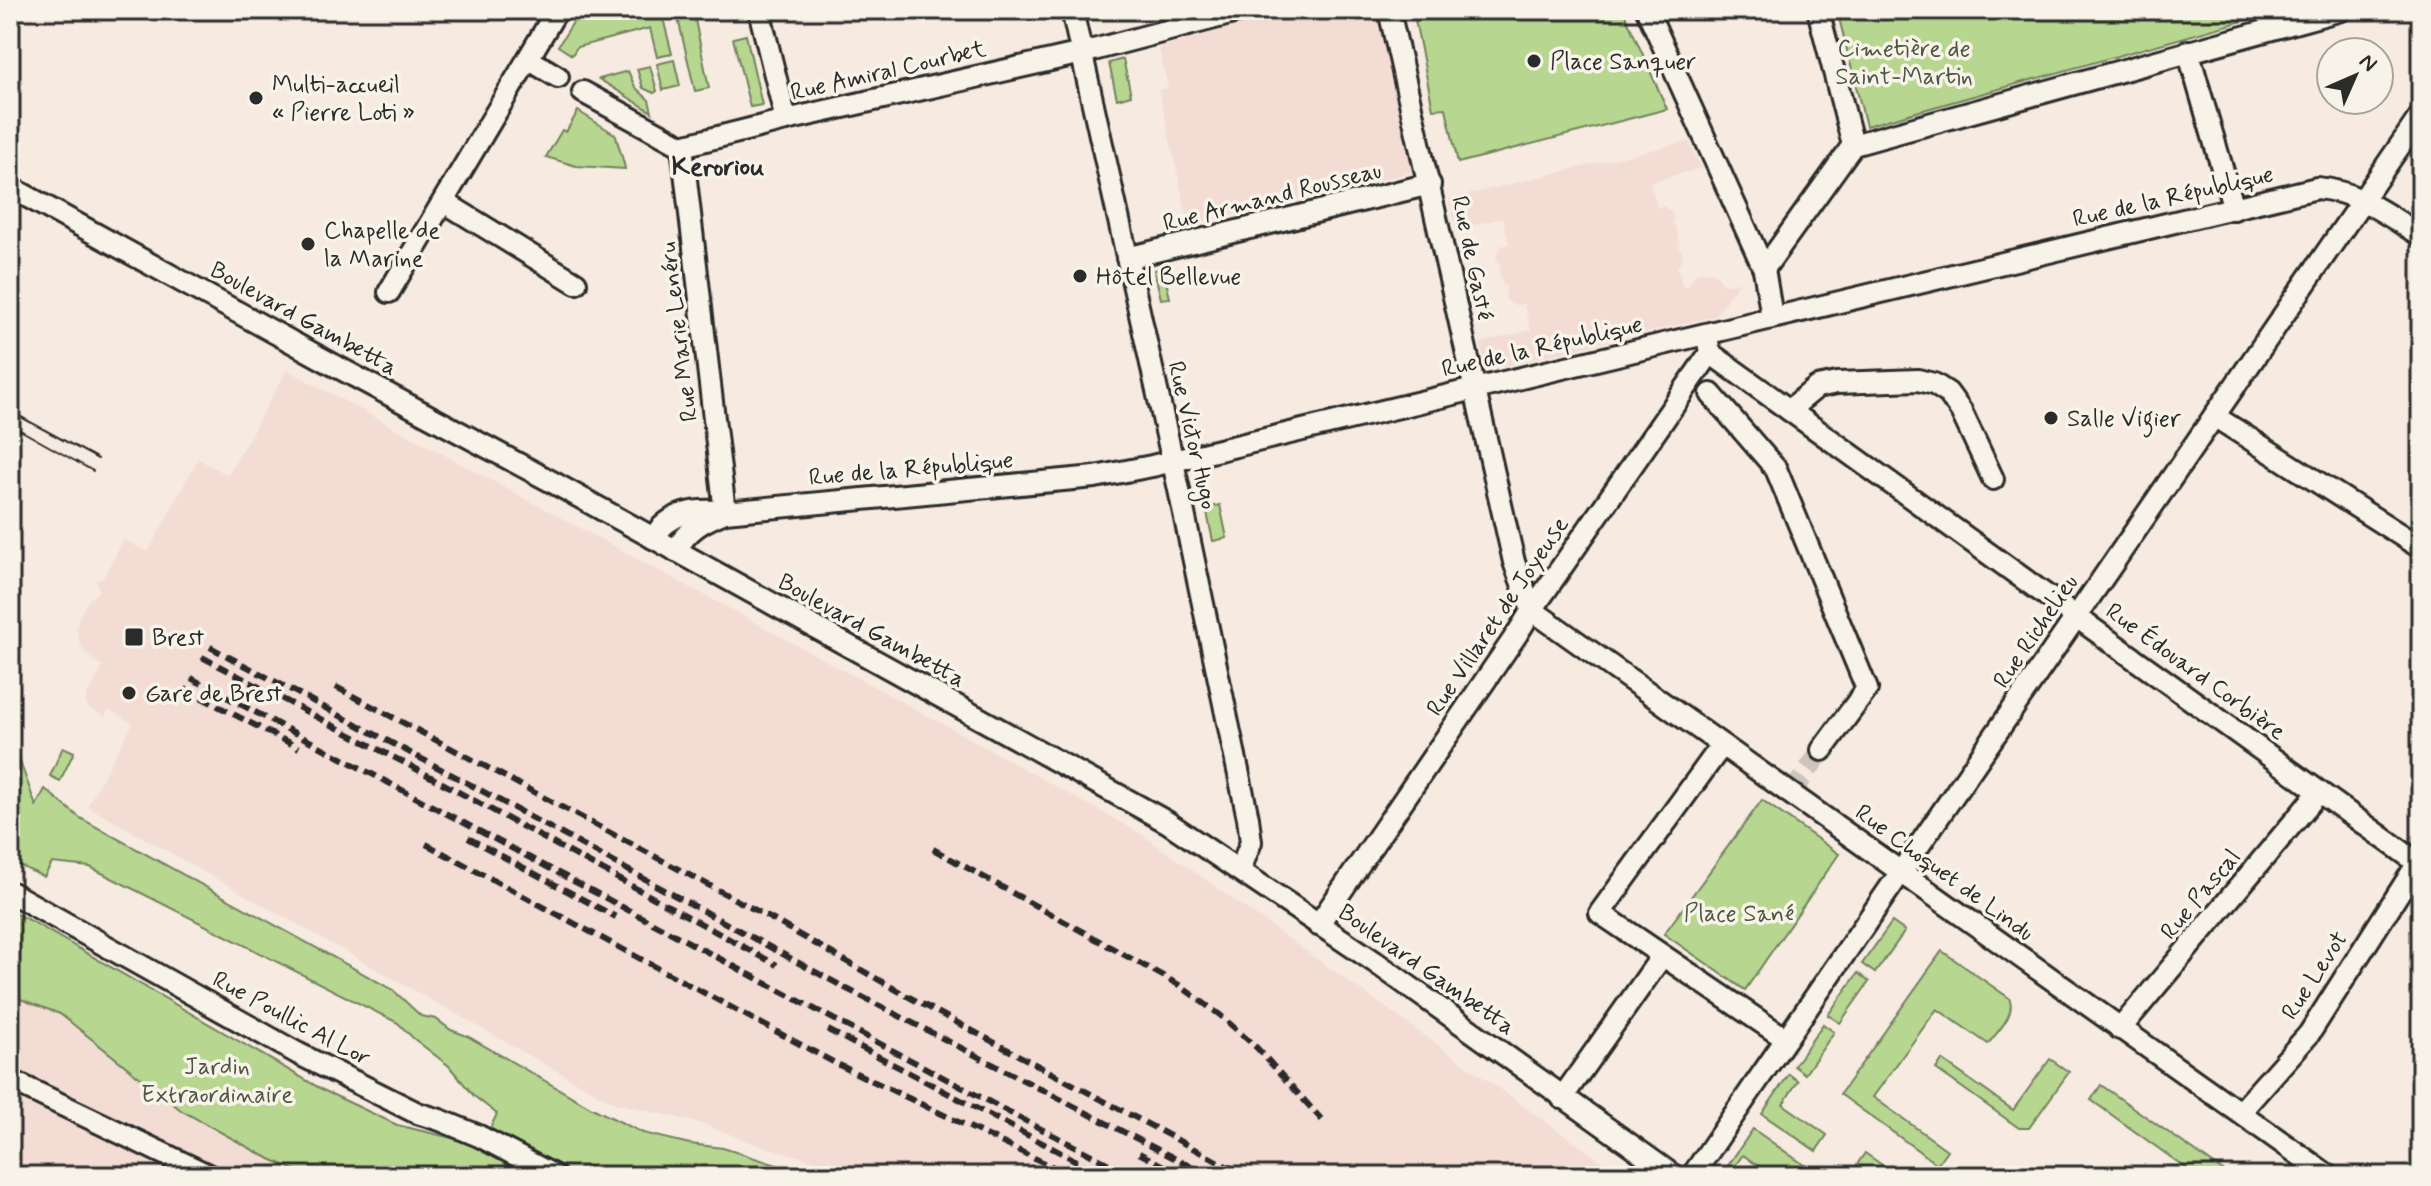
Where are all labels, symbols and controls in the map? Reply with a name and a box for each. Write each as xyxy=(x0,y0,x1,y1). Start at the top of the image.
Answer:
street label: Rue Amiral Courbet xyxy=(788,34,989,109)
park label: Cimetière de Saint-Martin xyxy=(1835,34,1973,93)
north arrow xyxy=(2315,36,2395,116)
place label: Place Sanquer xyxy=(1550,47,1697,78)
text: N xyxy=(2353,48,2383,78)
marker: Place Sanquer xyxy=(1525,52,1543,70)
place label: Multi-accueil « Pierre Loti » xyxy=(272,70,415,129)
marker: Multi-accueil « Pierre Loti » xyxy=(247,89,265,107)
district label: Keroriou xyxy=(672,151,764,185)
street label: Rue Armand Rousseau xyxy=(1160,155,1385,240)
street label: Rue de la République xyxy=(2070,159,2277,236)
street label: Rue de Gasté xyxy=(1443,193,1500,324)
place label: Chapelle de la Marine xyxy=(324,216,440,275)
marker: Chapelle de la Marine xyxy=(299,235,317,253)
street label: Rue Marie Lenéru xyxy=(653,240,706,423)
street label: Boulevard Gambetta xyxy=(204,255,402,384)
place label: Hôtel Bellevue xyxy=(1096,262,1241,293)
marker: Hôtel Bellevue xyxy=(1071,267,1089,285)
street label: Rue de la République xyxy=(1439,309,1646,386)
street label: Rue Victor Hugo xyxy=(1157,358,1224,513)
place label: Salle Vigier xyxy=(2067,404,2182,438)
marker: Salle Vigier xyxy=(2042,409,2060,427)
street label: Rue de la République xyxy=(808,445,1015,494)
street label: Rue Villaret de Joyeuse xyxy=(1420,511,1577,723)
street label: Boulevard Gambetta xyxy=(772,567,970,696)
street label: Rue Richelieu xyxy=(1987,569,2086,695)
street label: Rue Édouard Corbière xyxy=(2099,595,2293,748)
place label: Brest xyxy=(152,623,204,654)
marker: Brest xyxy=(123,626,145,648)
place label: Gare de Brest xyxy=(145,679,282,710)
marker: Gare de Brest xyxy=(120,684,138,702)
street label: Rue Choquet de Lindu xyxy=(1848,798,2040,949)
street label: Rue Pascal xyxy=(2154,843,2248,947)
street label: Boulevard Gambetta xyxy=(1331,897,1521,1043)
park label: Place Sané xyxy=(1684,899,1794,930)
street label: Rue Levot xyxy=(2275,926,2355,1026)
street label: Rue Poullic Al Lor xyxy=(207,965,376,1074)
park label: Jardin Extraordinaire xyxy=(141,1052,293,1111)

